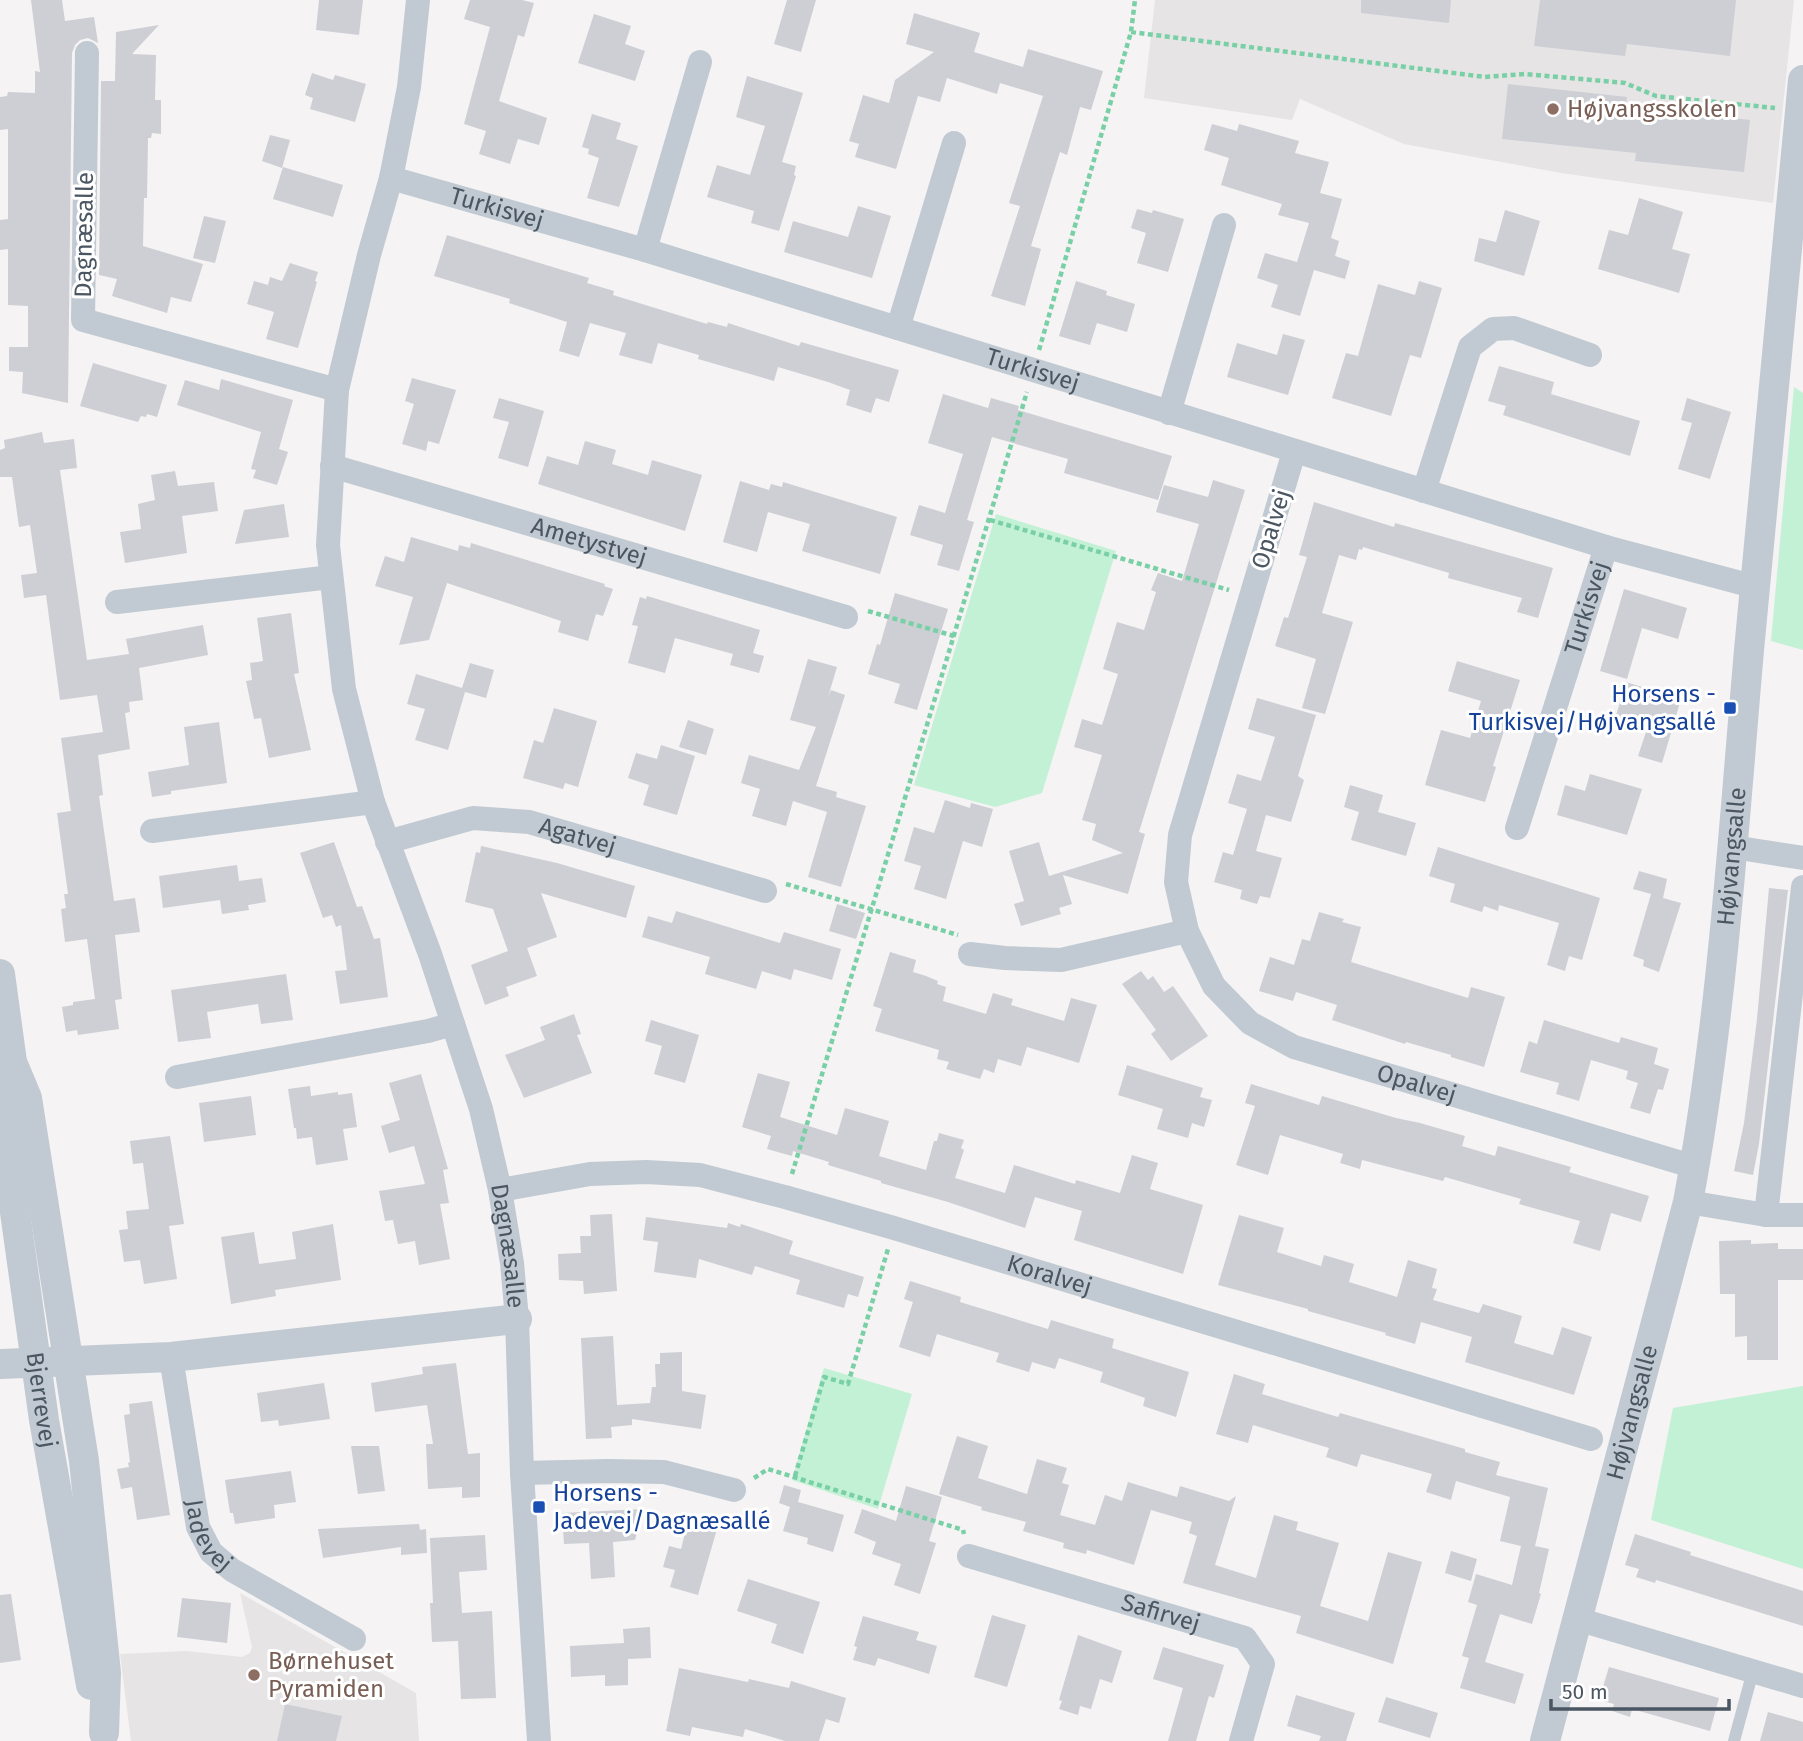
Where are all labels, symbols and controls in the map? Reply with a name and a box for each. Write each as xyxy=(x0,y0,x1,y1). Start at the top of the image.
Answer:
place label: Højvangsskolen xyxy=(1567,95,1737,123)
marker: Højvangsskolen xyxy=(1545,101,1561,117)
street label: Dagnæsalle xyxy=(69,172,99,298)
street label: Turkisvej xyxy=(447,181,547,235)
street label: Turkisvej xyxy=(983,342,1083,397)
street label: Opalvej xyxy=(1246,486,1296,572)
street label: Ametystvej xyxy=(528,511,650,572)
street label: Turkisvej xyxy=(1559,558,1615,658)
place label: Horsens - Turkisvej/Højvangsallé xyxy=(1469,680,1716,736)
marker: Horsens - Turkisvej/Højvangsallé xyxy=(1722,700,1738,716)
street label: Højvangsalle xyxy=(1711,786,1752,927)
street label: Agatvej xyxy=(536,812,619,861)
street label: Opalvej xyxy=(1373,1059,1460,1109)
street label: Dagnæsalle xyxy=(485,1181,530,1309)
street label: Koralvej xyxy=(1003,1249,1095,1301)
street label: Højvangsalle xyxy=(1601,1342,1664,1483)
street label: Bjerrevej xyxy=(21,1350,63,1450)
place label: Horsens - Jadevej/Dagnæsallé xyxy=(553,1479,770,1535)
street label: Jadevej xyxy=(180,1497,238,1578)
marker: Horsens - Jadevej/Dagnæsallé xyxy=(531,1499,547,1515)
street label: Safirvej xyxy=(1118,1588,1203,1638)
place label: Børnehuset Pyramiden xyxy=(268,1647,394,1703)
marker: Børnehuset Pyramiden xyxy=(246,1667,262,1683)
scale bar xyxy=(1551,1668,1730,1712)
text: 50 m xyxy=(1562,1679,1608,1705)

